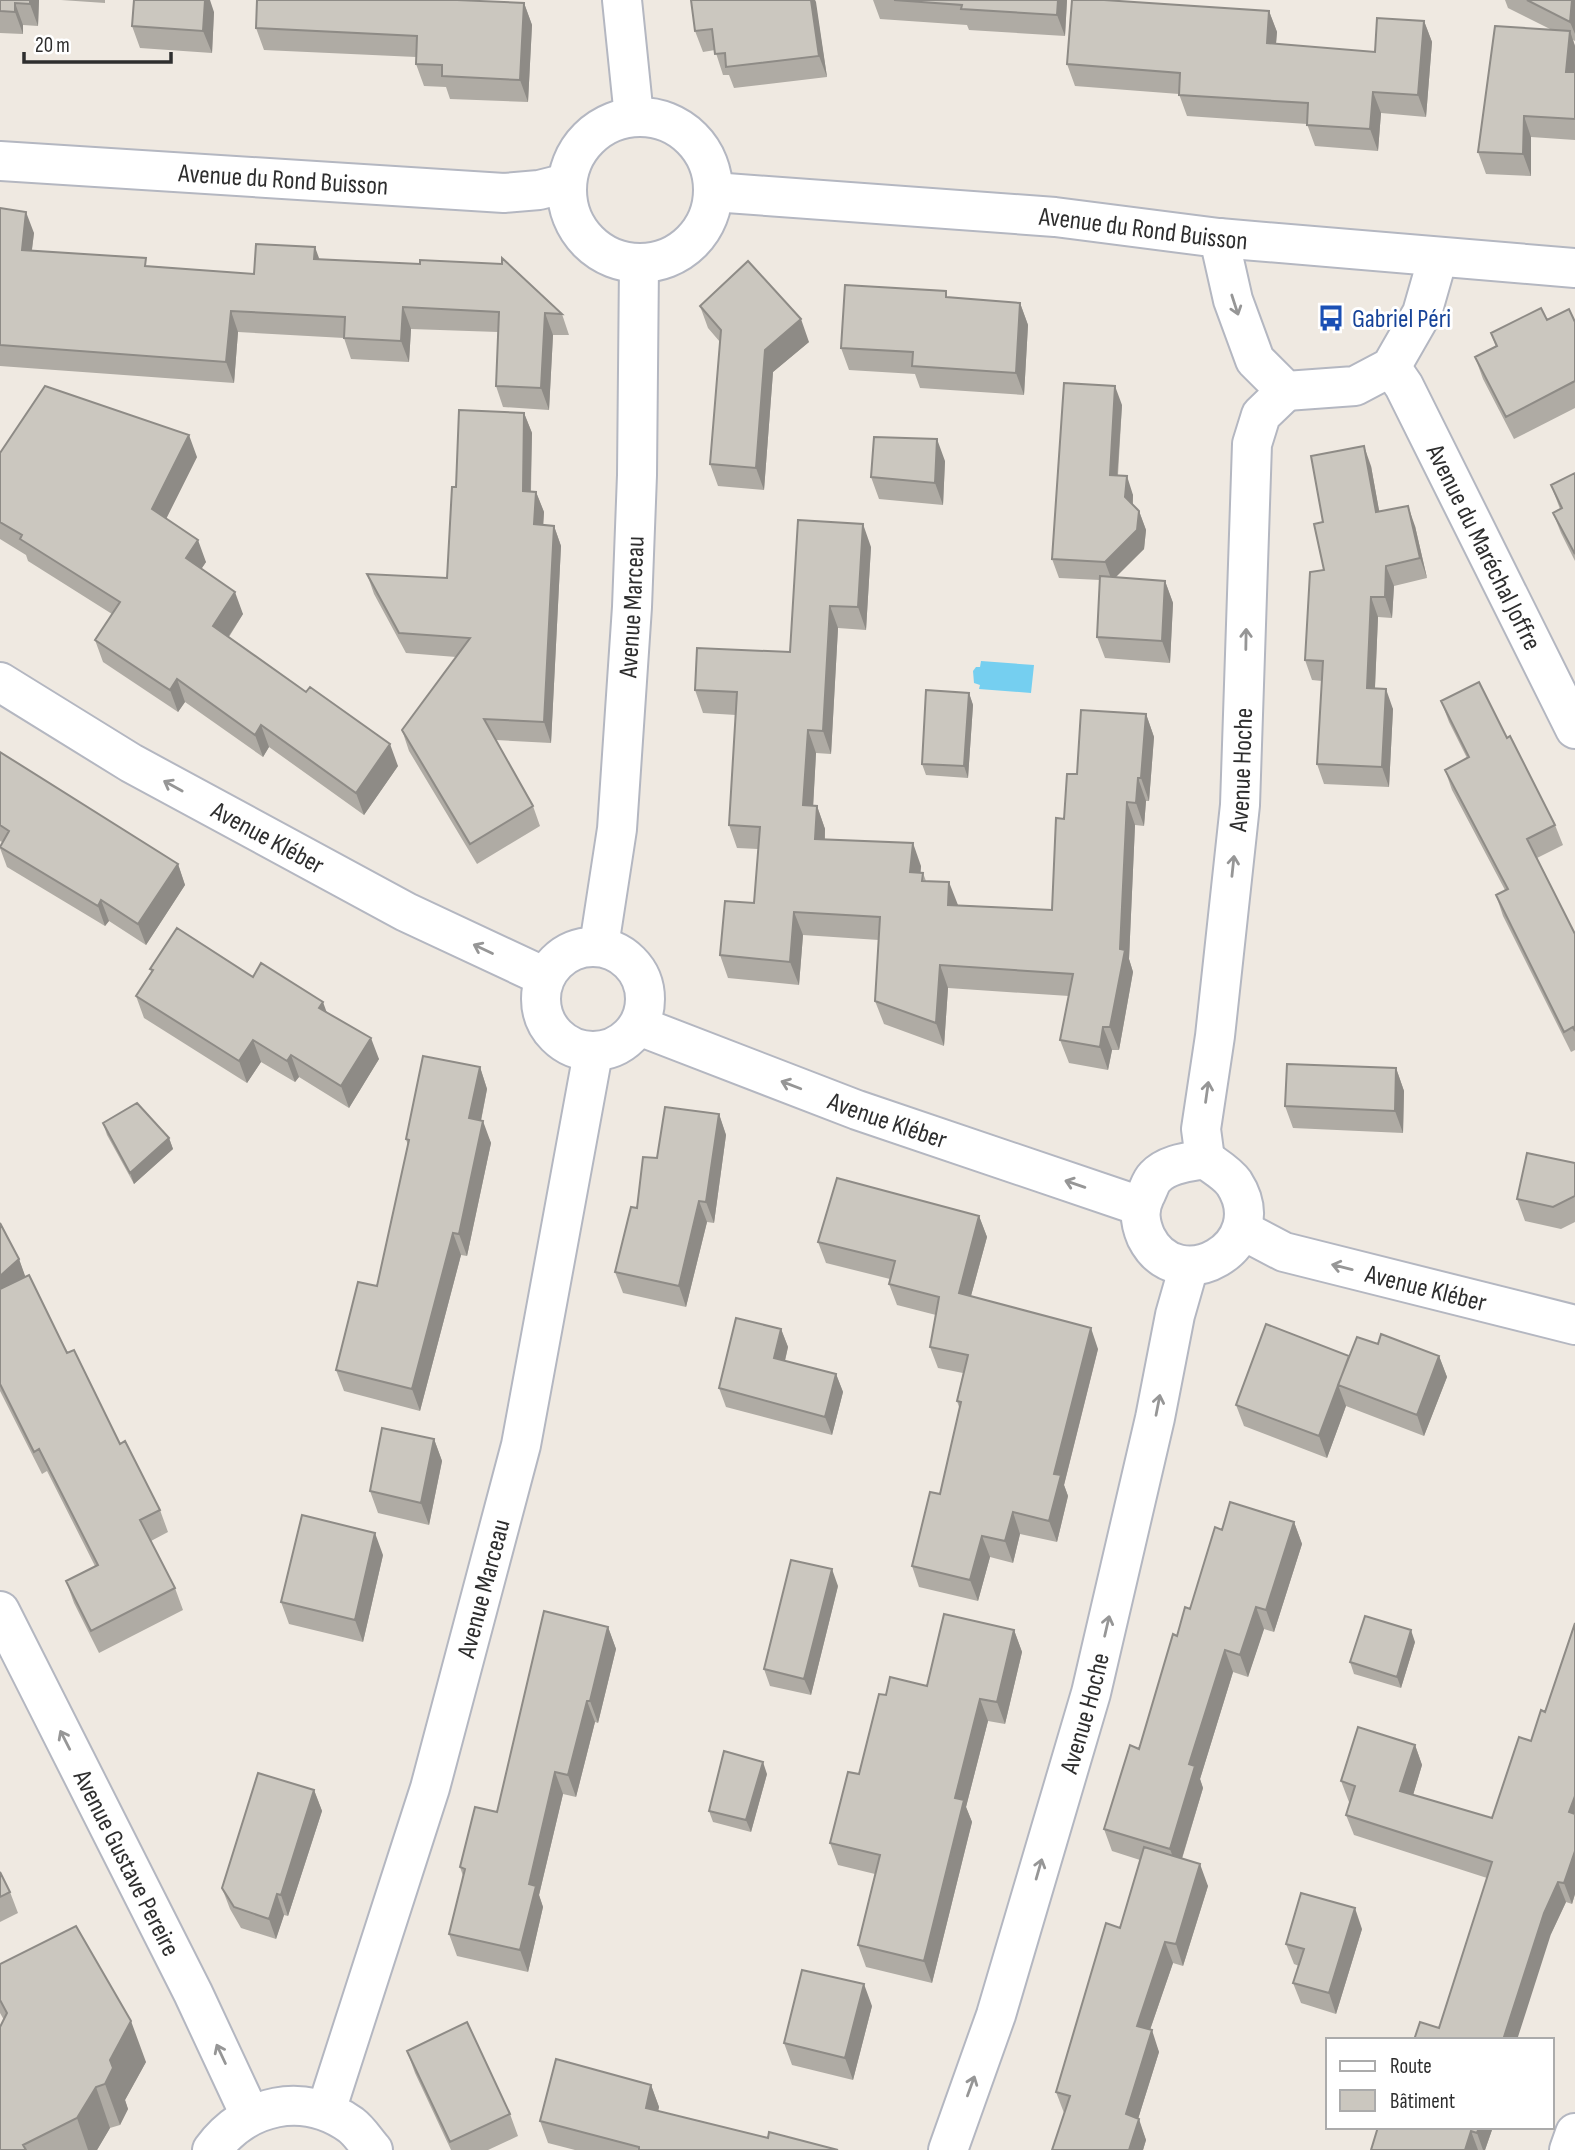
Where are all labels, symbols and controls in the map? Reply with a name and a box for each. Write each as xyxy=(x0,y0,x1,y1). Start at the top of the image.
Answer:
scale bar xyxy=(24,21,172,65)
text: 20 m xyxy=(35,33,70,58)
street label: Avenue du Rond Buisson xyxy=(177,158,389,203)
street label: Avenue du Rond Buisson xyxy=(1037,202,1249,257)
one-way arrow xyxy=(1230,293,1242,315)
bus stop icon: Gabriel Péri xyxy=(1316,303,1346,333)
place label: Gabriel Péri xyxy=(1352,304,1451,335)
street label: Avenue du Maréchal Joffre xyxy=(1418,439,1547,656)
street label: Avenue Marceau xyxy=(613,535,652,680)
one-way arrow xyxy=(1239,628,1253,651)
street label: Avenue Hoche xyxy=(1223,707,1260,834)
one-way arrow xyxy=(164,779,184,793)
street label: Avenue Kléber xyxy=(205,795,330,882)
one-way arrow xyxy=(1227,855,1240,878)
one-way arrow xyxy=(473,942,494,955)
one-way arrow xyxy=(781,1078,802,1090)
one-way arrow xyxy=(1200,1081,1213,1104)
street label: Avenue Kléber xyxy=(822,1086,951,1157)
one-way arrow xyxy=(1065,1177,1087,1189)
street label: Avenue Kléber xyxy=(1361,1259,1490,1319)
one-way arrow xyxy=(1331,1260,1354,1273)
one-way arrow xyxy=(1151,1394,1165,1417)
street label: Avenue Marceau xyxy=(451,1516,518,1662)
one-way arrow xyxy=(1100,1615,1114,1638)
street label: Avenue Hoche xyxy=(1054,1650,1117,1778)
one-way arrow xyxy=(58,1730,72,1751)
street label: Avenue Gustave Pereire xyxy=(65,1764,186,1962)
one-way arrow xyxy=(1034,1858,1047,1880)
legend xyxy=(1326,2038,1554,2129)
one-way arrow xyxy=(214,2043,227,2065)
text: Route xyxy=(1390,2054,1432,2079)
one-way arrow xyxy=(966,2075,978,2097)
text: Bâtiment xyxy=(1390,2089,1455,2114)

